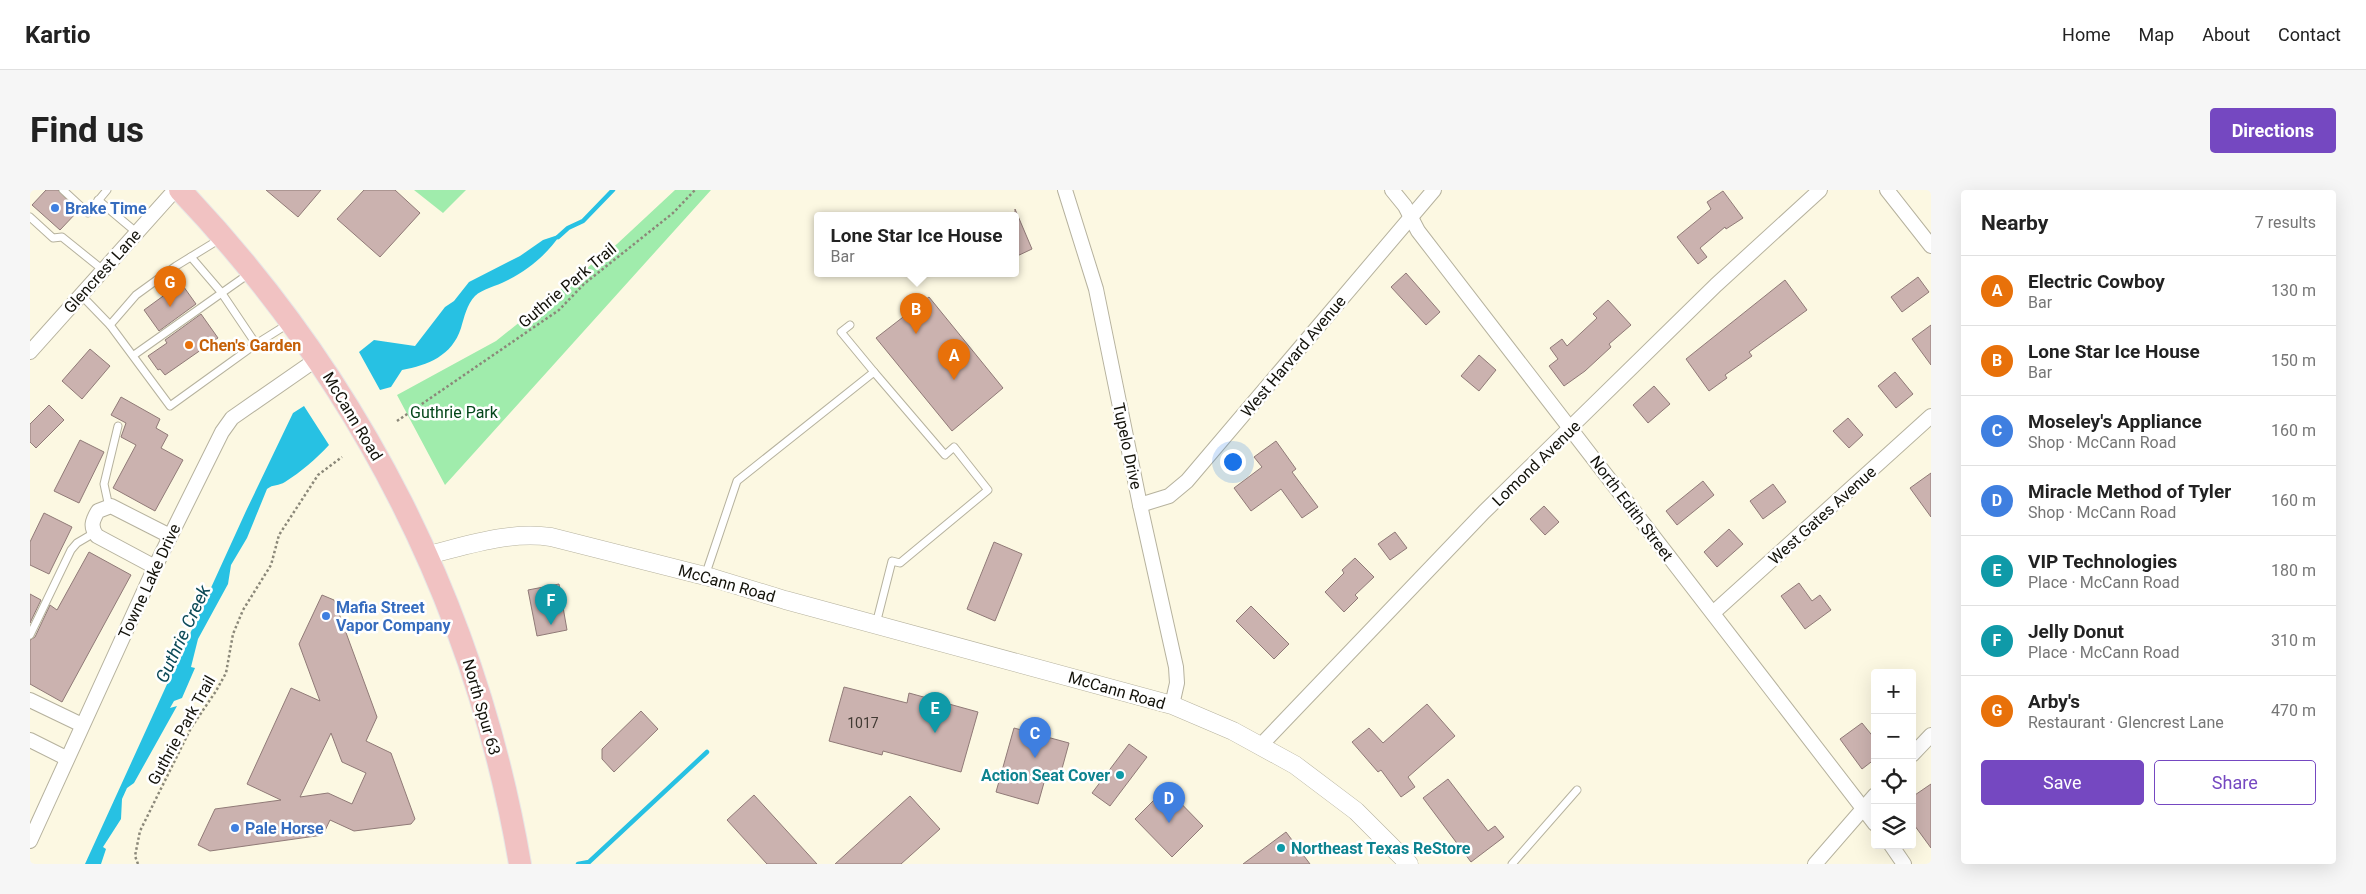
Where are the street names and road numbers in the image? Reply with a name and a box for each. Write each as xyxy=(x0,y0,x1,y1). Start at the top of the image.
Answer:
street label: Glencrest Lane xyxy=(60,225,145,317)
street label: Guthrie Park Trail xyxy=(514,239,620,332)
street label: West Harvard Avenue xyxy=(1237,292,1350,421)
street label: McCann Road xyxy=(319,369,386,464)
street label: Tupelo Drive xyxy=(1109,401,1146,491)
street label: Lomond Avenue xyxy=(1488,417,1584,510)
street label: North Edith Street xyxy=(1586,452,1677,565)
street label: West Gates Avenue xyxy=(1765,462,1880,569)
street label: Towne Lake Drive xyxy=(114,521,184,642)
street label: McCann Road xyxy=(676,561,777,606)
street label: North Spur 63 xyxy=(459,657,504,757)
street label: McCann Road xyxy=(1066,668,1167,713)
street label: Guthrie Park Trail xyxy=(144,672,219,788)

